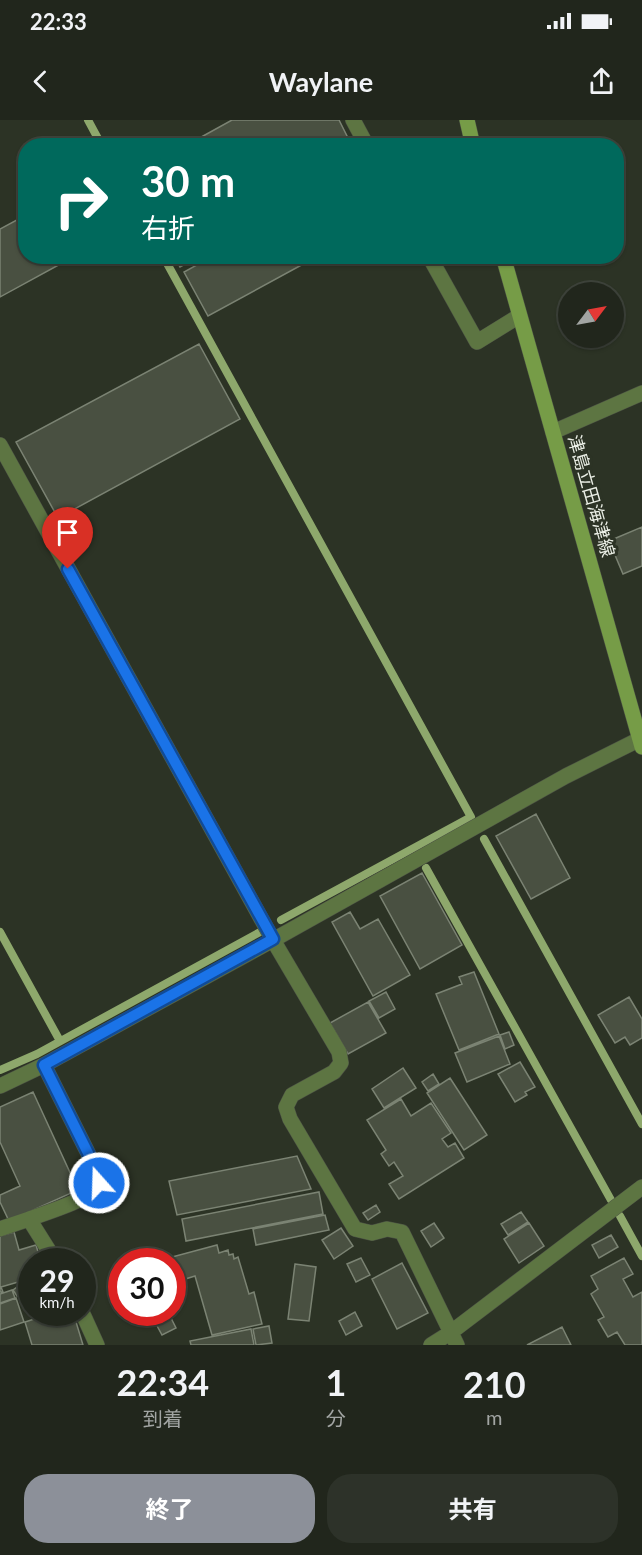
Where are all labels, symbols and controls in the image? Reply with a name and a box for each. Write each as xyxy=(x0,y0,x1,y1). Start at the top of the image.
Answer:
text: 22:33 xyxy=(30,8,87,35)
icon: back xyxy=(24,65,57,98)
text: Waylane xyxy=(269,65,373,98)
icon: share xyxy=(585,65,618,98)
text: 30 m xyxy=(141,156,235,206)
icon: right xyxy=(42,162,120,240)
text: 右折 xyxy=(141,211,195,244)
north arrow xyxy=(558,282,624,348)
map controls xyxy=(558,282,624,348)
street label: 津島立田海津線 xyxy=(564,432,620,559)
pin xyxy=(42,507,93,569)
icon: arrive xyxy=(51,516,84,549)
position arrow xyxy=(67,1151,131,1215)
speed limit sign: 30 xyxy=(108,1248,186,1326)
text: 29 xyxy=(40,1262,74,1298)
text: km/h xyxy=(39,1293,75,1311)
text: 22:34 xyxy=(116,1360,209,1404)
text: 1 xyxy=(326,1360,347,1404)
text: 210 xyxy=(463,1362,526,1406)
text: m xyxy=(486,1405,502,1429)
text: 到着 xyxy=(143,1406,183,1430)
text: 分 xyxy=(326,1406,346,1430)
button: 終了 xyxy=(24,1474,315,1543)
button: 共有 xyxy=(327,1474,618,1543)

